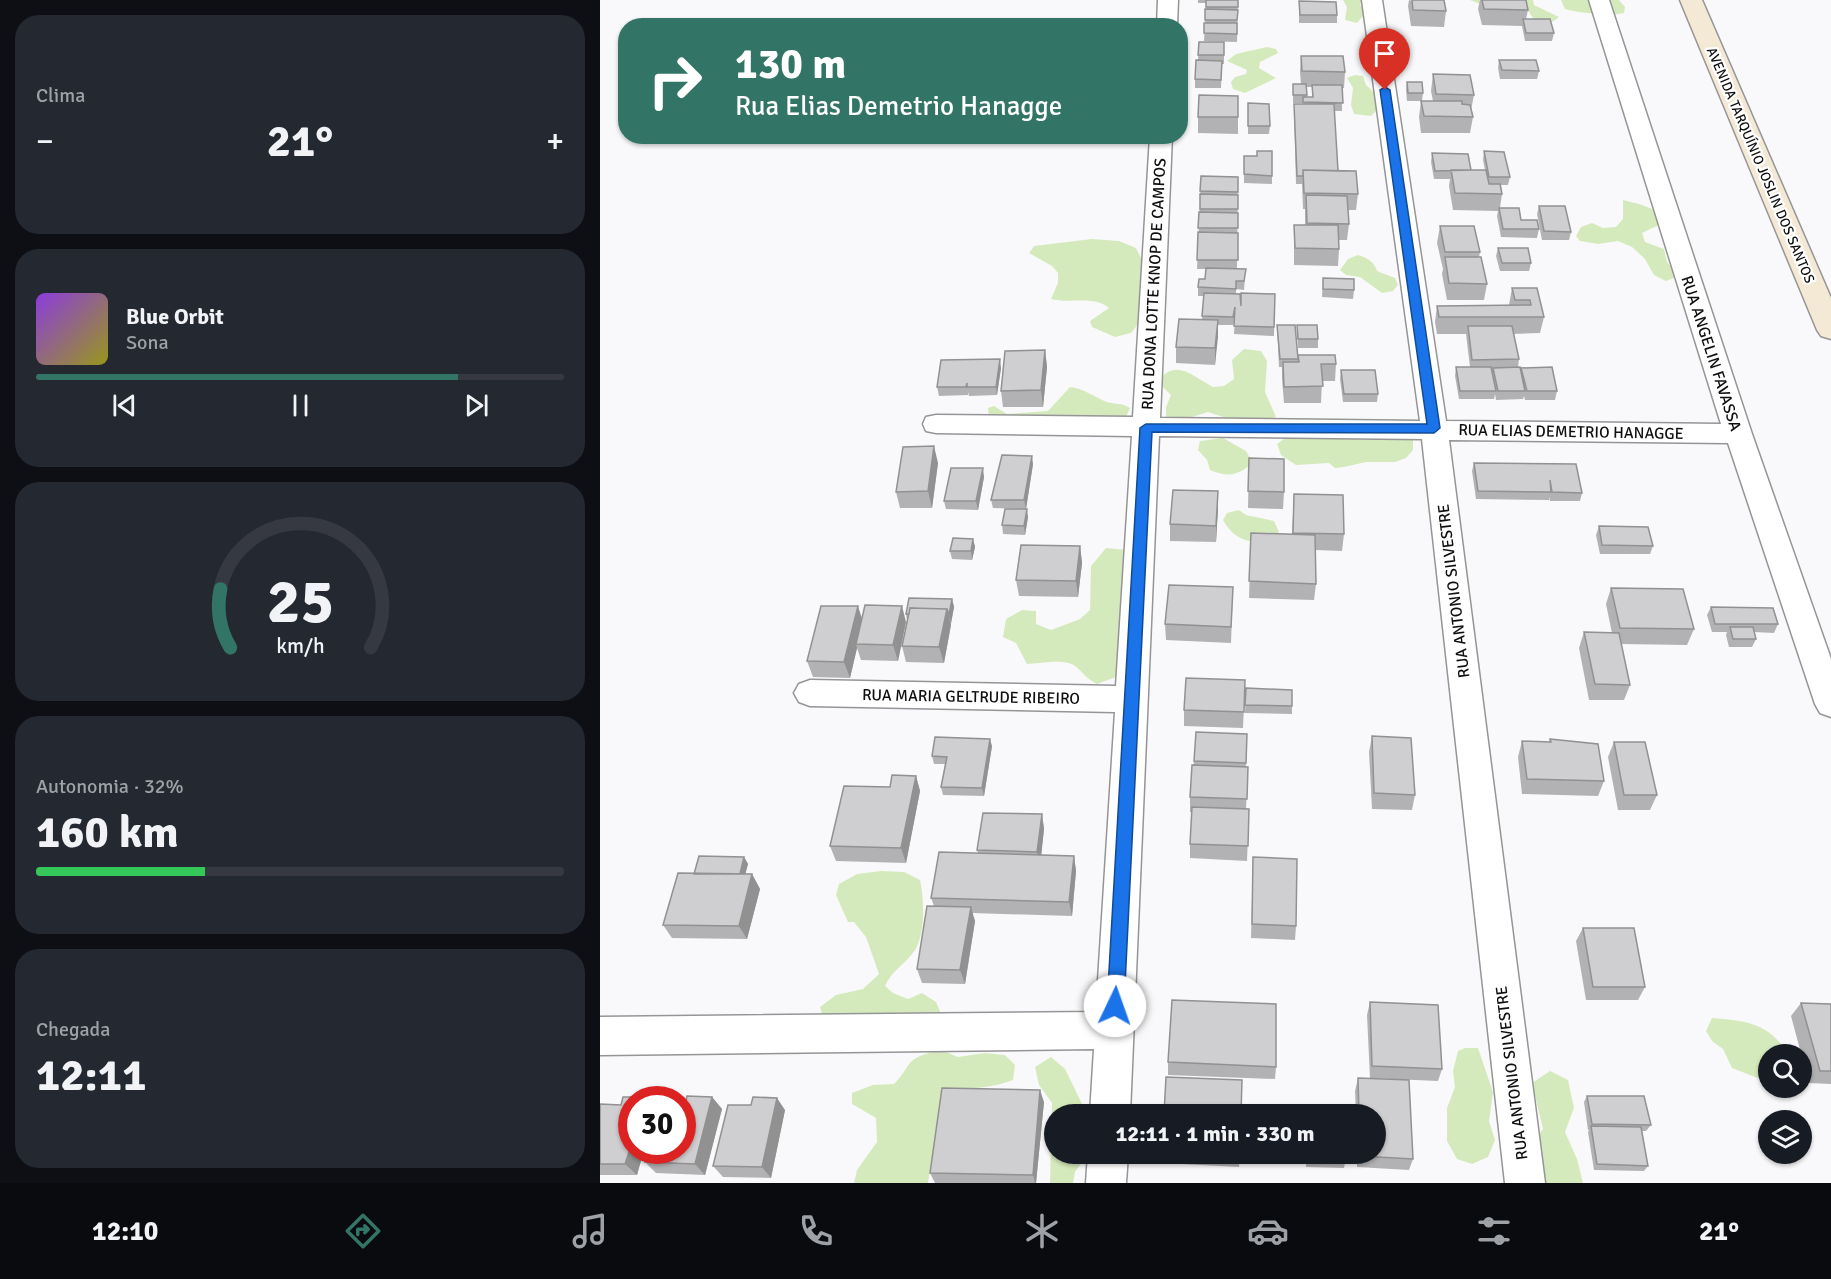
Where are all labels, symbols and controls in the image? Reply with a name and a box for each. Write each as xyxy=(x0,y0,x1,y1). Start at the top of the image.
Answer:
pin xyxy=(1359,28,1410,90)
icon: arrive xyxy=(1368,37,1401,70)
text: 130 m xyxy=(735,39,846,90)
icon: right xyxy=(636,42,714,120)
street label: AVENIDA TARQUÍNIO JOSLIN DOS SANTOS xyxy=(1703,45,1818,286)
text: Clima xyxy=(36,83,85,108)
text: Rua Elias Demetrio Hanagge xyxy=(735,90,1062,123)
text: 21° xyxy=(267,114,333,169)
text: − xyxy=(36,121,54,162)
text: + xyxy=(546,121,564,162)
street label: RUA DONA LOTTE KNOP DE CAMPOS xyxy=(1137,157,1171,411)
street label: RUA ANGELIN FAVASSA xyxy=(1676,273,1746,434)
text: Blue Orbit xyxy=(126,303,224,330)
text: Sona xyxy=(126,330,169,355)
icon: previous xyxy=(108,389,141,422)
icon: pause xyxy=(284,389,317,422)
icon: next xyxy=(460,389,493,422)
street label: RUA ELIAS DEMETRIO HANAGGE xyxy=(1458,420,1684,444)
street label: RUA ANTONIO SILVESTRE xyxy=(1433,503,1475,679)
text: 25 xyxy=(266,564,334,641)
text: km/h xyxy=(276,634,324,660)
street label: RUA MARIA GELTRUDE RIBEIRO xyxy=(862,685,1080,709)
text: Autonomia · 32% xyxy=(36,774,184,799)
text: 160 km xyxy=(36,805,179,860)
position arrow xyxy=(1083,974,1147,1038)
street label: RUA ANTONIO SILVESTRE xyxy=(1491,985,1533,1161)
text: Chegada xyxy=(36,1017,110,1042)
map controls xyxy=(1758,1044,1812,1164)
button: search xyxy=(1758,1044,1812,1098)
text: 12:11 xyxy=(36,1048,146,1103)
speed limit sign: 30 xyxy=(618,1086,696,1164)
button: layers xyxy=(1758,1110,1812,1164)
text: 12:11 · 1 min · 330 m xyxy=(1115,1120,1315,1147)
icon: directions xyxy=(342,1210,384,1252)
icon: music xyxy=(569,1210,611,1252)
icon: phone xyxy=(795,1210,837,1252)
icon: climate xyxy=(1021,1210,1063,1252)
icon: car xyxy=(1247,1210,1289,1252)
icon: filters xyxy=(1473,1210,1515,1252)
text: 12:10 xyxy=(92,1215,158,1248)
text: 21° xyxy=(1699,1215,1739,1248)

